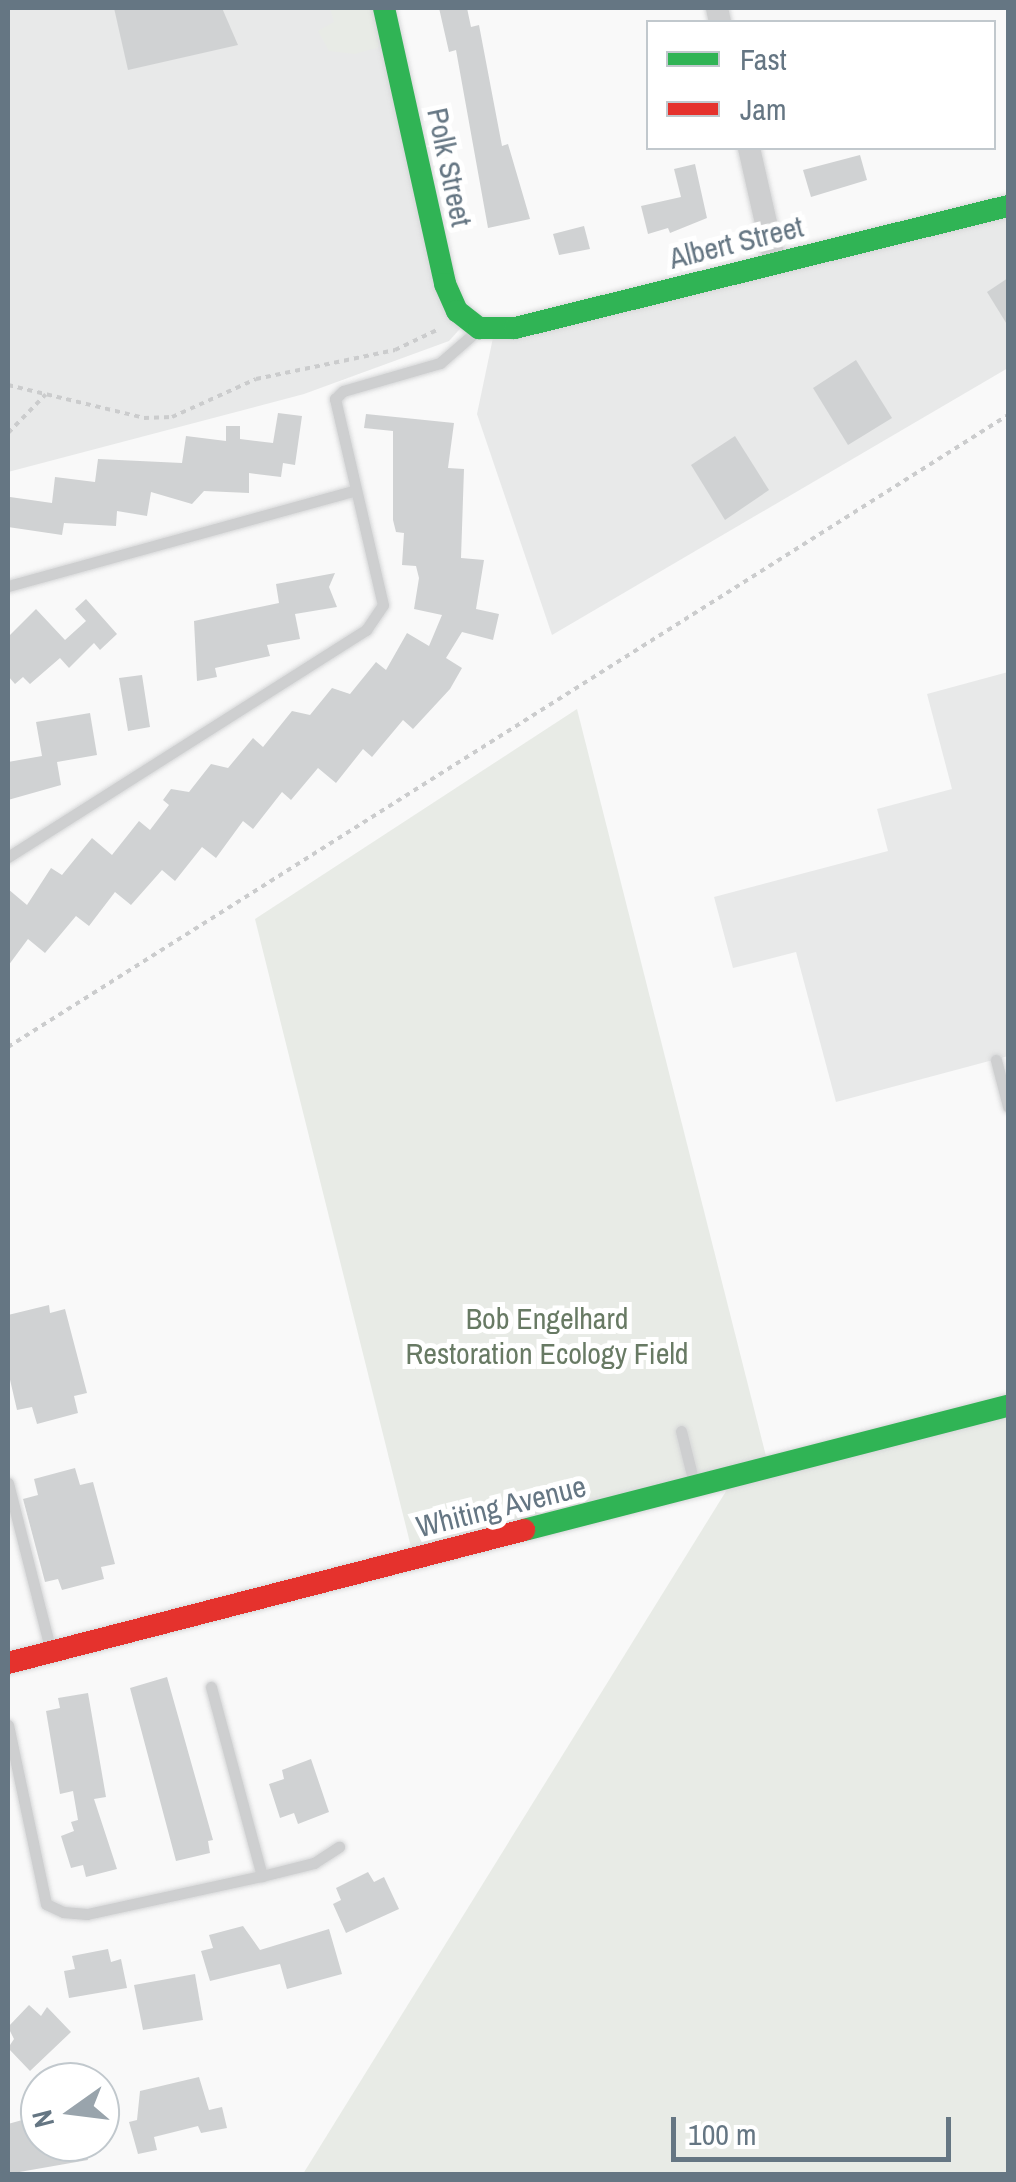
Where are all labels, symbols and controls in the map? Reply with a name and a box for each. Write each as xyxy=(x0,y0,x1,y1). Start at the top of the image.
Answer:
legend xyxy=(646,20,996,150)
text: Fast xyxy=(740,39,787,79)
text: Jam xyxy=(740,89,786,129)
street label: Polk Street xyxy=(420,104,480,230)
street label: Albert Street xyxy=(665,208,807,276)
park label: Bob Engelhard Restoration Ecology Field xyxy=(405,1300,689,1370)
street label: Whiting Avenue xyxy=(412,1467,590,1545)
north arrow xyxy=(20,2062,120,2162)
scale bar xyxy=(676,2097,956,2159)
text: N xyxy=(22,2106,63,2131)
text: 100 m xyxy=(688,2114,756,2154)

